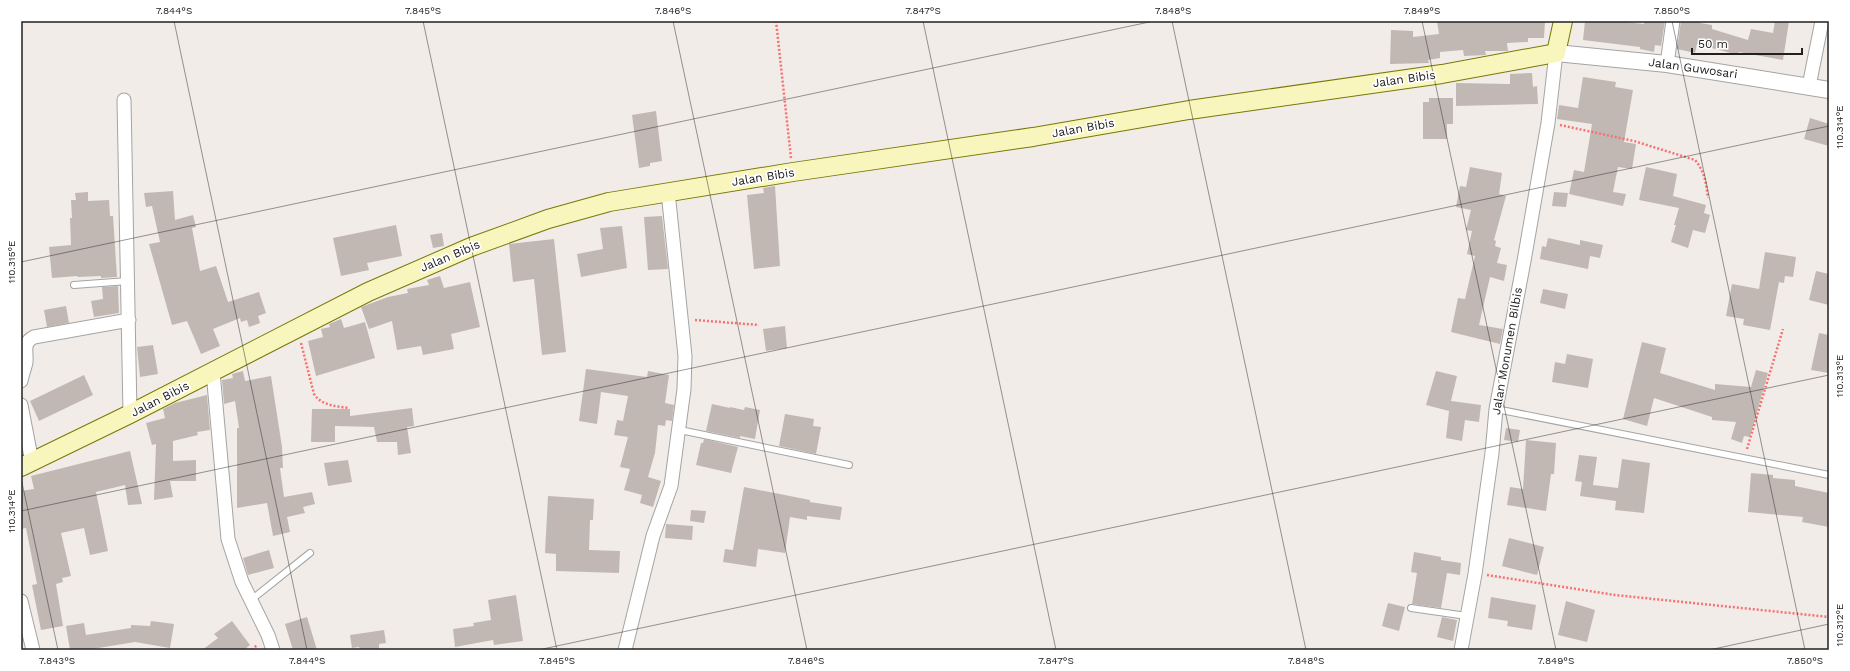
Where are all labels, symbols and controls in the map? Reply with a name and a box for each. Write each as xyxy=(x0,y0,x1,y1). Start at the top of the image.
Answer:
text: 7.844°S xyxy=(156,5,192,16)
text: 7.845°S xyxy=(405,5,441,16)
text: 7.846°S xyxy=(655,5,691,16)
text: 7.847°S xyxy=(905,5,941,16)
text: 7.848°S xyxy=(1155,5,1191,16)
text: 7.849°S xyxy=(1404,5,1440,16)
text: 7.850°S xyxy=(1654,5,1690,16)
scale bar xyxy=(1692,30,1802,56)
text: 50 m xyxy=(1698,37,1728,51)
street label: Jalan Guwosari xyxy=(1648,55,1738,81)
street label: Jalan Bibis xyxy=(1372,68,1436,90)
text: 110.314°E xyxy=(1834,105,1845,149)
street label: Jalan Bibis xyxy=(1051,116,1115,140)
street label: Jalan Bibis xyxy=(731,165,795,189)
street label: Jalan Bibis xyxy=(418,237,482,275)
text: 110.315°E xyxy=(6,241,17,283)
street label: Jalan Monumen Bilbis xyxy=(1489,286,1525,416)
text: 110.313°E xyxy=(1834,355,1845,397)
street label: Jalan Bibis xyxy=(129,378,191,420)
text: 110.314°E xyxy=(6,489,17,533)
text: 110.312°E xyxy=(1834,604,1845,646)
text: 7.843°S xyxy=(39,655,75,666)
text: 7.844°S xyxy=(289,655,325,666)
text: 7.845°S xyxy=(539,655,575,666)
text: 7.846°S xyxy=(788,655,824,666)
text: 7.847°S xyxy=(1038,655,1074,666)
text: 7.848°S xyxy=(1288,655,1324,666)
text: 7.849°S xyxy=(1538,655,1574,666)
text: 7.850°S xyxy=(1787,655,1823,666)

